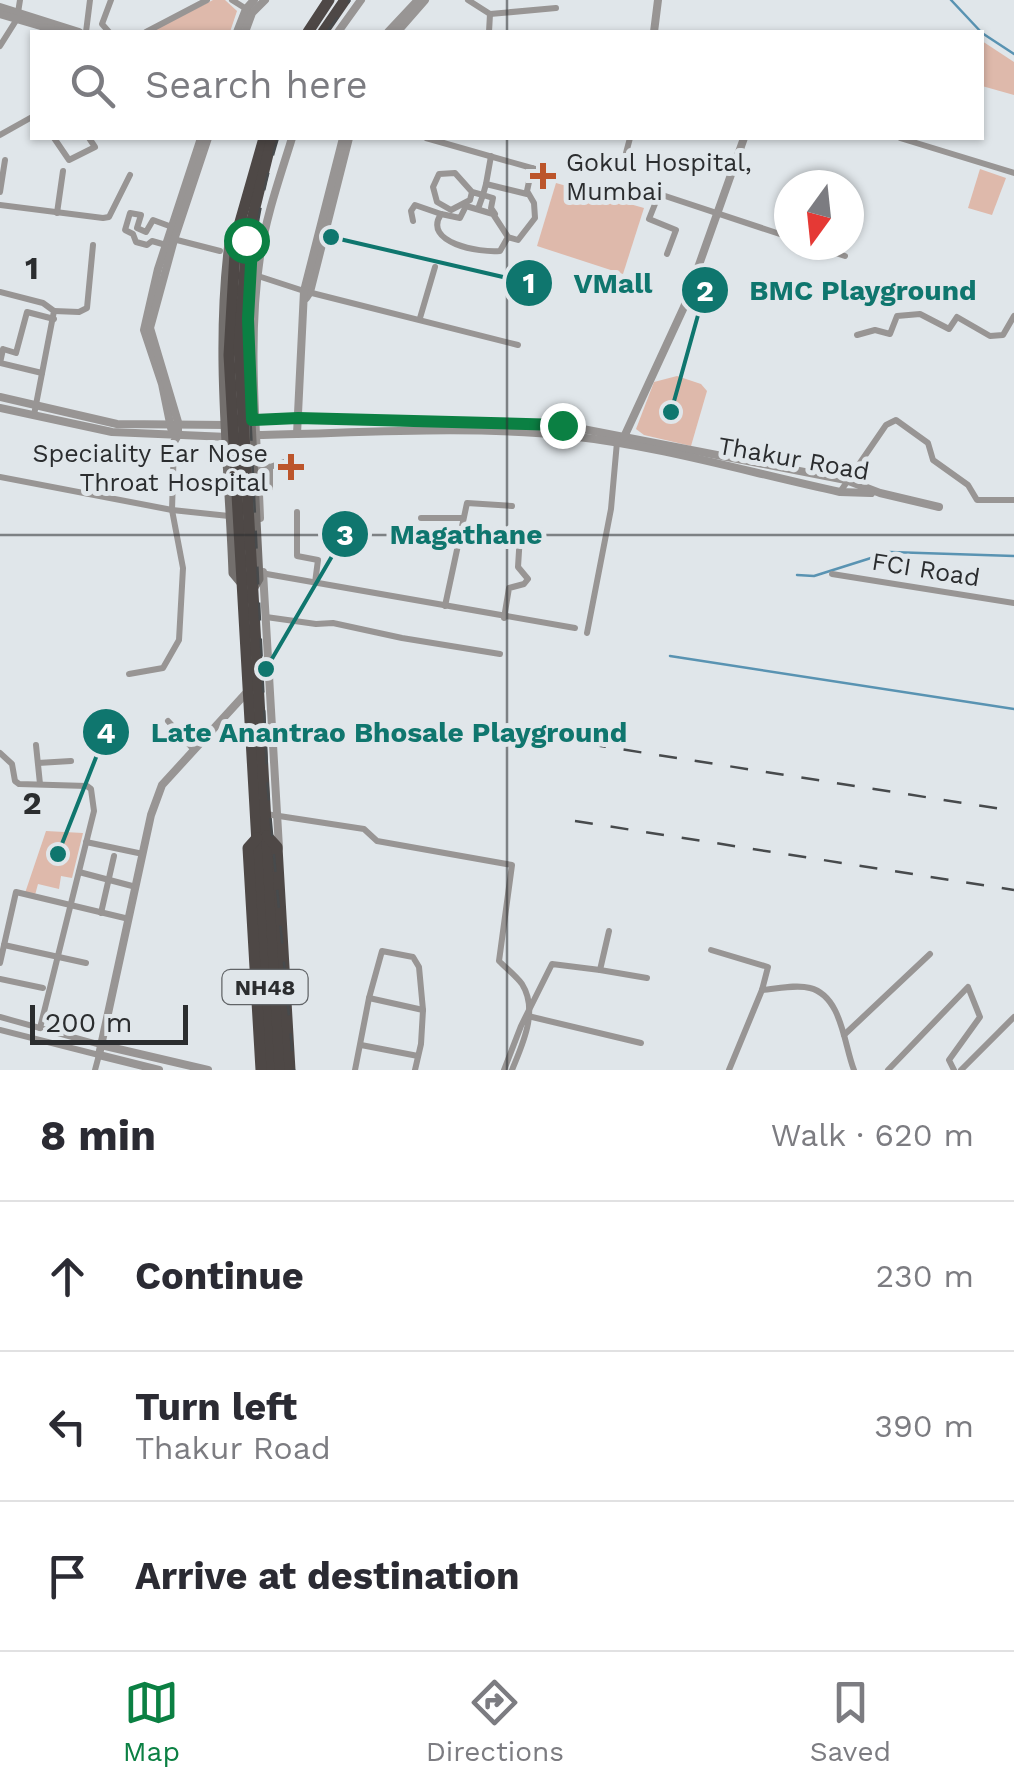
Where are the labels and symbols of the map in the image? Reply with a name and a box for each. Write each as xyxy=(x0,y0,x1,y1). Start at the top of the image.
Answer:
place label: Gokul Hospital, Mumbai xyxy=(566,148,752,206)
marker: Gokul Hospital, Mumbai xyxy=(530,163,556,189)
north arrow xyxy=(774,170,864,260)
route start xyxy=(224,218,270,264)
text: 1 xyxy=(25,249,39,287)
callout: VMall xyxy=(504,254,673,312)
callout: BMC Playground xyxy=(680,261,997,319)
text: 1 xyxy=(523,265,535,300)
text: VMall xyxy=(573,267,653,300)
text: 2 xyxy=(696,273,714,308)
text: BMC Playground xyxy=(749,274,977,307)
route end xyxy=(540,403,586,449)
street label: Thakur Road xyxy=(716,431,872,486)
place label: Speciality Ear Nose Throat Hospital xyxy=(33,439,268,497)
marker: Speciality Ear Nose Throat Hospital xyxy=(278,454,304,480)
callout: Magathane xyxy=(320,505,563,563)
text: 3 xyxy=(336,517,354,552)
text: Magathane xyxy=(390,518,542,551)
street label: FCI Road xyxy=(870,547,982,592)
callout: Late Anantrao Bhosale Playground xyxy=(81,703,648,761)
text: 4 xyxy=(96,715,116,750)
text: Late Anantrao Bhosale Playground xyxy=(151,716,627,749)
text: 2 xyxy=(22,784,42,822)
road number: NH48 xyxy=(222,970,308,1004)
scale bar xyxy=(30,1000,188,1044)

